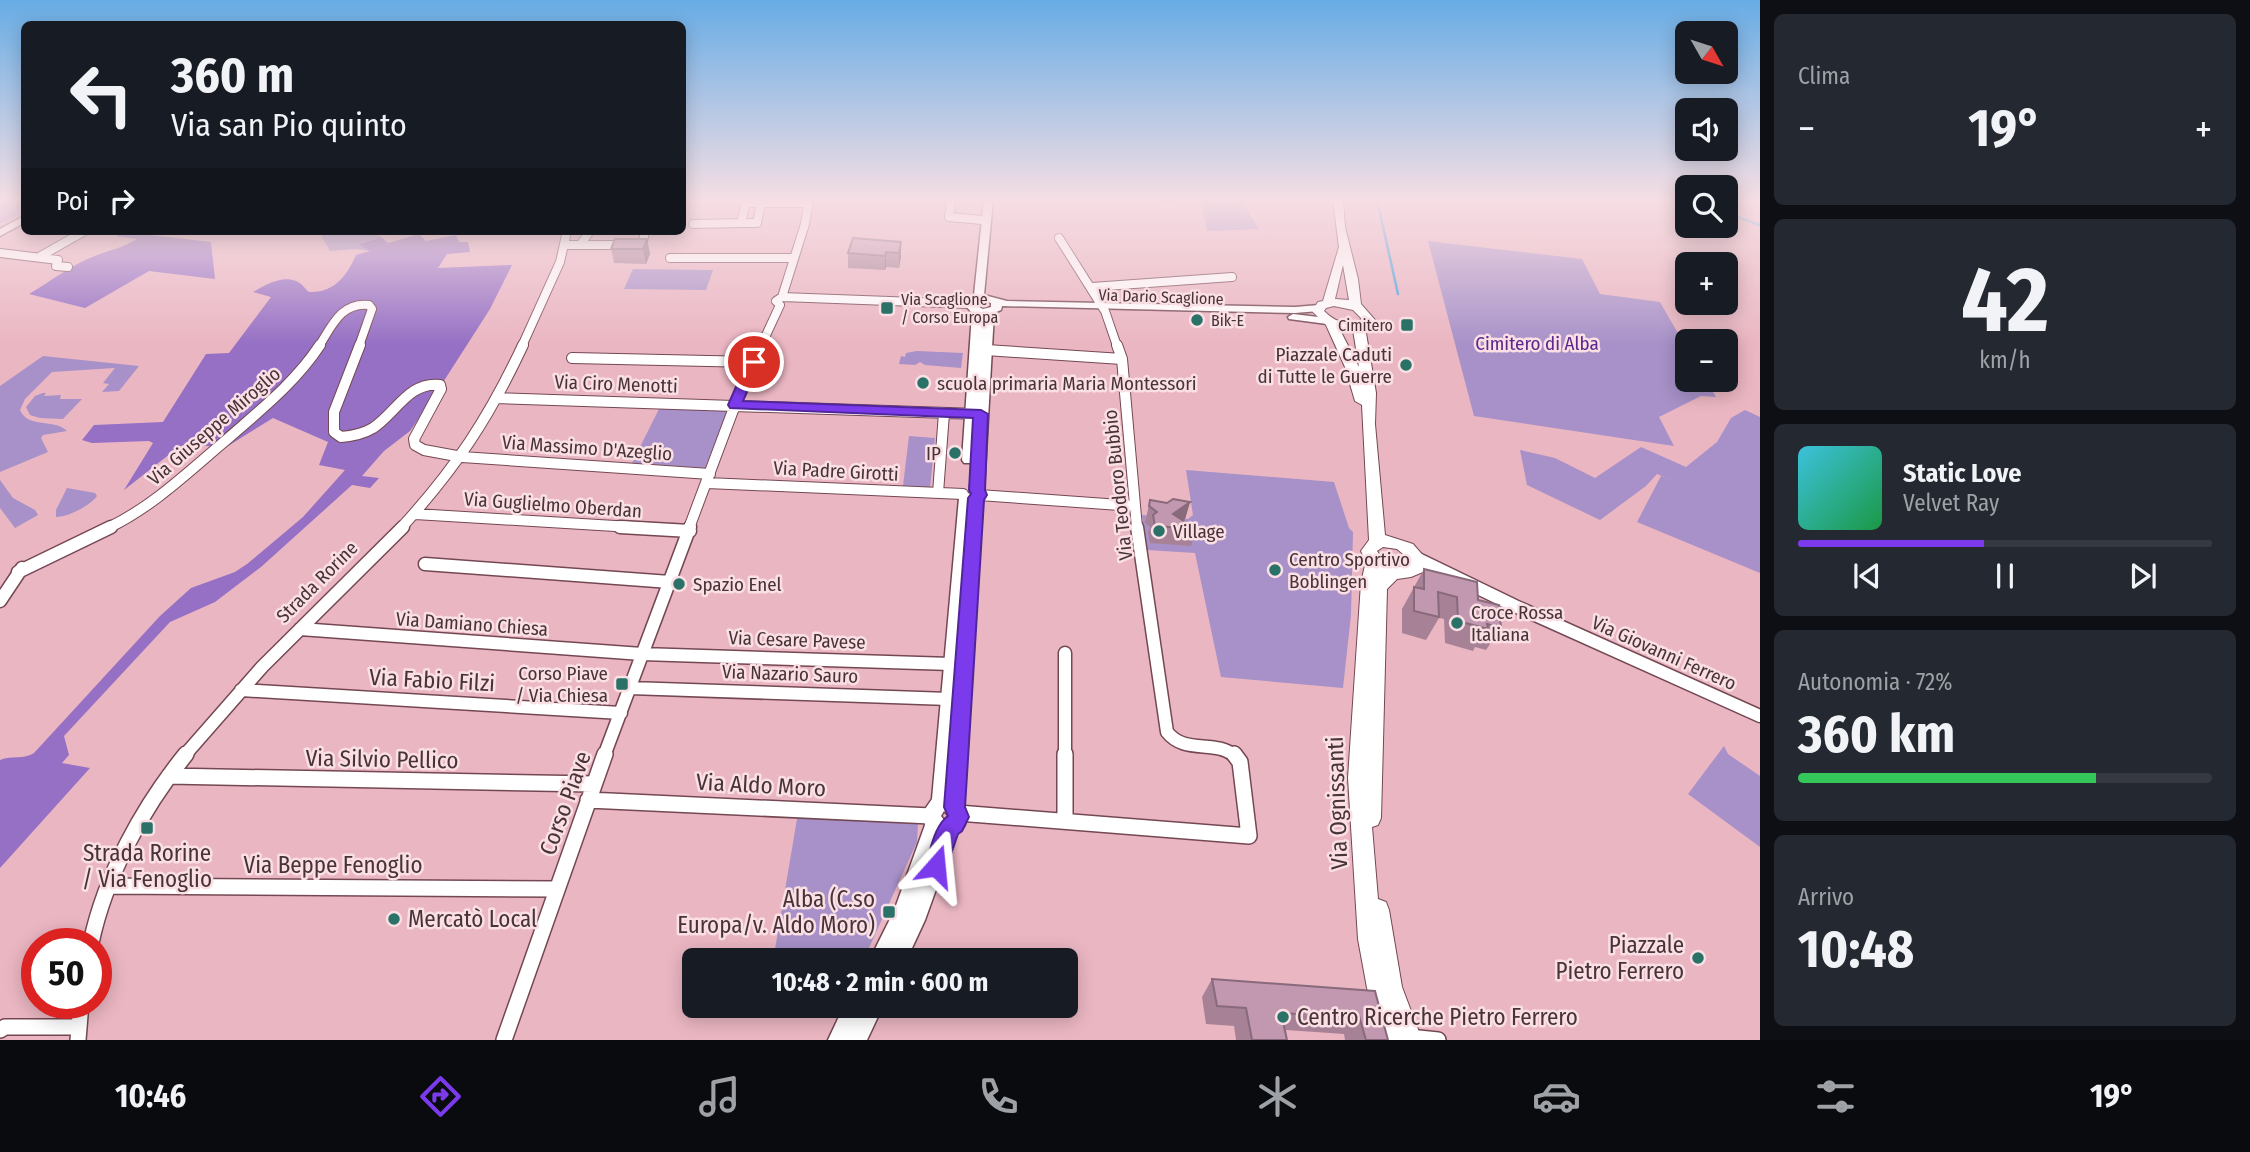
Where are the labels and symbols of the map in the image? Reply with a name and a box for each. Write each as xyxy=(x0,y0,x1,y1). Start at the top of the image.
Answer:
north arrow xyxy=(1675,21,1738,84)
street label: Via Dario Scaglione xyxy=(1098,285,1224,309)
place label: Via Scaglione / Corso Europa xyxy=(901,290,998,327)
marker: Via Scaglione / Corso Europa xyxy=(879,300,895,316)
place label: Bik-E xyxy=(1211,311,1244,330)
marker: Bik-E xyxy=(1189,312,1205,328)
place label: Cimitero xyxy=(1338,316,1393,335)
marker: Cimitero xyxy=(1399,317,1415,333)
pin xyxy=(724,332,784,392)
park label: Cimitero di Alba xyxy=(1475,332,1599,355)
place label: Piazzale Caduti di Tutte le Guerre xyxy=(1257,343,1392,388)
marker: Piazzale Caduti di Tutte le Guerre xyxy=(1398,357,1414,373)
street label: Via Giuseppe Miroglio xyxy=(143,362,285,490)
street label: Via Ciro Menotti xyxy=(554,370,678,398)
place label: scuola primaria Maria Montessori xyxy=(937,372,1197,395)
marker: scuola primaria Maria Montessori xyxy=(915,375,931,391)
street label: Via Teodoro Bubbio xyxy=(1099,408,1137,562)
street label: Via Massimo D'Azeglio xyxy=(501,431,673,465)
place label: IP xyxy=(926,442,941,465)
marker: IP xyxy=(947,445,963,461)
street label: Via Padre Girotti xyxy=(773,456,899,486)
street label: Via Guglielmo Oberdan xyxy=(463,487,643,523)
place label: Village xyxy=(1173,520,1225,543)
marker: Village xyxy=(1151,523,1167,539)
street label: Strada Rorine xyxy=(271,536,363,628)
place label: Centro Sportivo Boblingen xyxy=(1289,548,1410,593)
marker: Centro Sportivo Boblingen xyxy=(1267,562,1283,578)
place label: Spazio Enel xyxy=(693,573,782,596)
marker: Spazio Enel xyxy=(671,576,687,592)
place label: Croce Rossa Italiana xyxy=(1471,601,1563,646)
street label: Via Damiano Chiesa xyxy=(395,607,549,641)
street label: Via Giovanni Ferrero xyxy=(1588,611,1740,695)
marker: Croce Rossa Italiana xyxy=(1449,615,1465,631)
street label: Via Cesare Pavese xyxy=(728,626,866,654)
street label: Via Nazario Sauro xyxy=(721,660,859,688)
place label: Corso Piave / Via Chiesa xyxy=(515,662,608,707)
street label: Via Fabio Filzi xyxy=(368,663,496,697)
marker: Corso Piave / Via Chiesa xyxy=(614,676,630,692)
street label: Via Ognissanti xyxy=(1321,736,1353,870)
street label: Via Silvio Pellico xyxy=(305,744,459,774)
street label: Corso Piave xyxy=(533,747,597,859)
street label: Via Aldo Moro xyxy=(695,768,827,802)
marker: Strada Rorine / Via Fenoglio xyxy=(139,820,155,836)
position arrow xyxy=(899,829,973,903)
place label: Strada Rorine / Via Fenoglio xyxy=(82,839,212,893)
street label: Via Beppe Fenoglio xyxy=(244,851,423,879)
place label: Alba (C.so Europa/v. Aldo Moro) xyxy=(677,885,875,939)
marker: Alba (C.so Europa/v. Aldo Moro) xyxy=(881,904,897,920)
place label: Mercatò Local xyxy=(408,905,537,933)
marker: Mercatò Local xyxy=(386,911,402,927)
speed limit sign: 50 xyxy=(21,928,112,1019)
place label: Piazzale Pietro Ferrero xyxy=(1556,931,1684,985)
marker: Piazzale Pietro Ferrero xyxy=(1690,950,1706,966)
place label: Centro Ricerche Pietro Ferrero xyxy=(1297,1003,1578,1031)
marker: Centro Ricerche Pietro Ferrero xyxy=(1275,1009,1291,1025)

